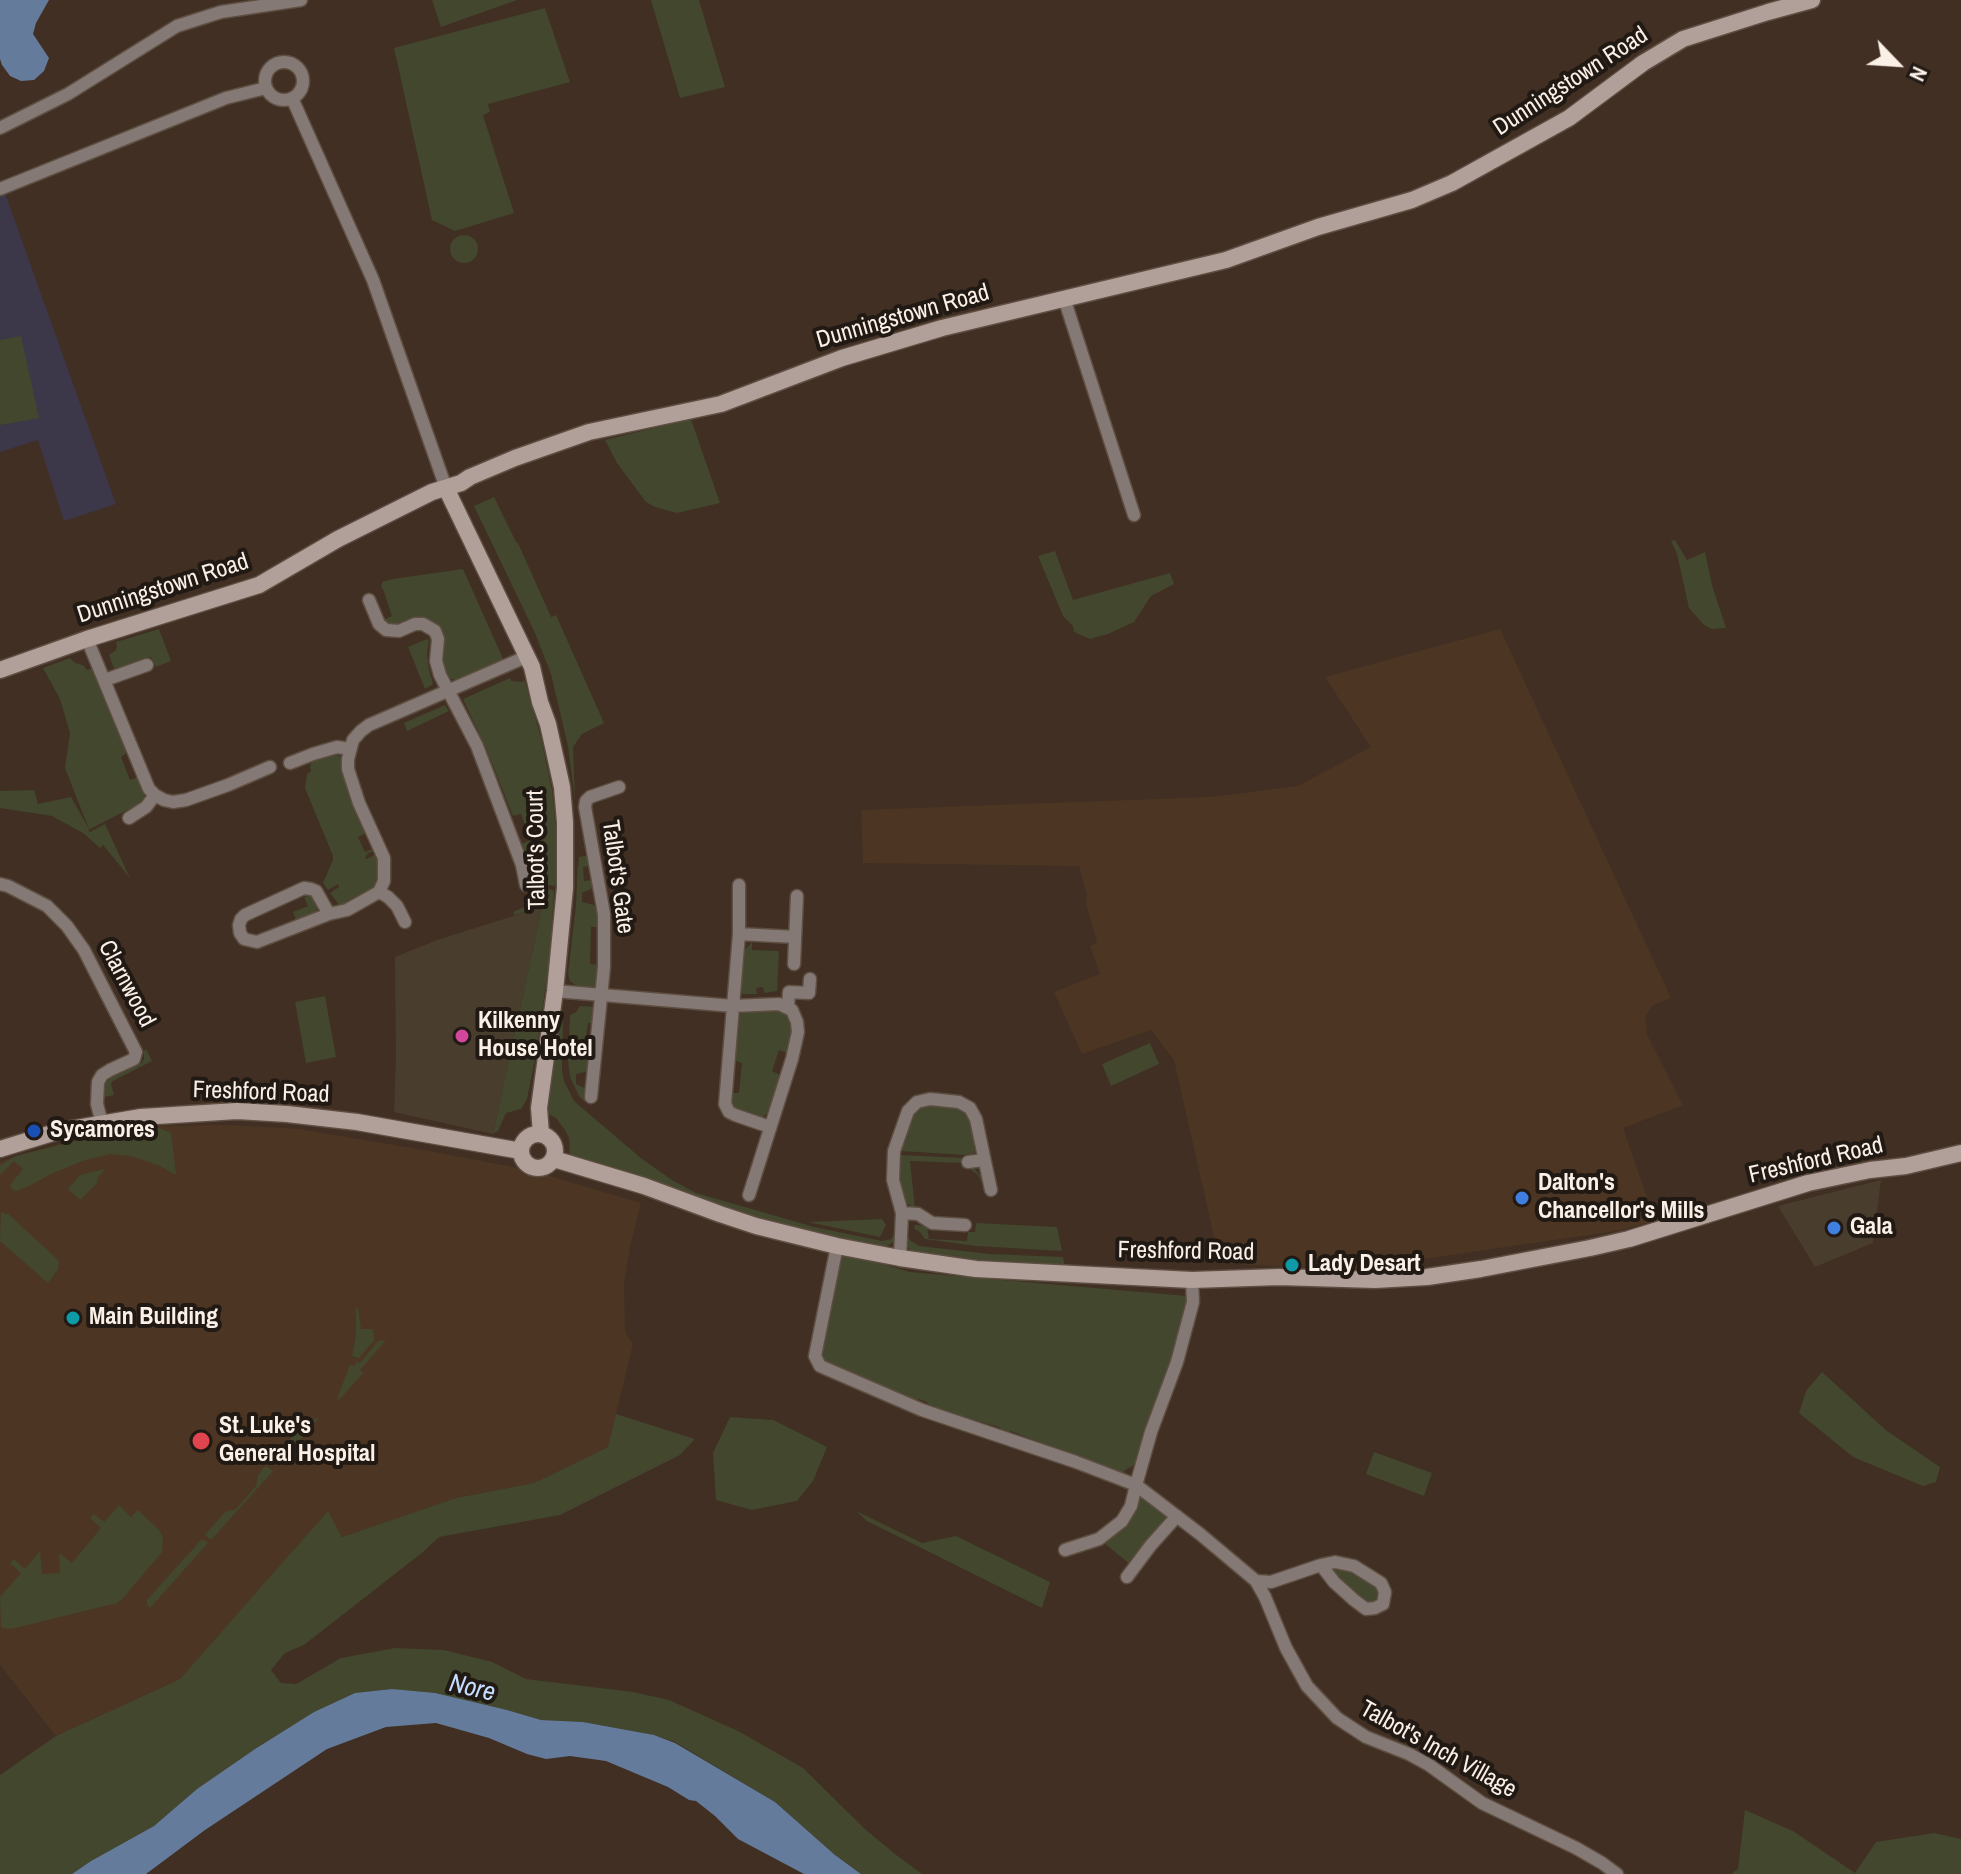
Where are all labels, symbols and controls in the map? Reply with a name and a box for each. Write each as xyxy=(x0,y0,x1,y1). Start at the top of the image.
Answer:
street label: Dunningstown Road xyxy=(1488,21,1654,143)
north arrow xyxy=(1857,24,1937,104)
text: N xyxy=(1902,62,1935,86)
street label: Dunningstown Road xyxy=(813,279,993,355)
street label: Dunningstown Road xyxy=(74,548,252,630)
street label: Talbot's Court xyxy=(522,790,552,910)
street label: Talbot's Gate xyxy=(595,818,639,936)
street label: Clarnwood xyxy=(91,936,161,1032)
place label: Kilkenny House Hotel xyxy=(478,1008,593,1064)
marker: Kilkenny House Hotel xyxy=(453,1027,471,1045)
street label: Freshford Road xyxy=(192,1076,330,1110)
place label: Sycamores xyxy=(50,1117,155,1145)
marker: Sycamores xyxy=(25,1122,43,1140)
street label: Freshford Road xyxy=(1746,1132,1886,1190)
place label: Dalton's Chancellor's Mills xyxy=(1538,1170,1705,1226)
marker: Dalton's Chancellor's Mills xyxy=(1513,1189,1531,1207)
place label: Gala xyxy=(1850,1214,1893,1242)
marker: Gala xyxy=(1825,1219,1843,1237)
street label: Freshford Road xyxy=(1117,1236,1255,1268)
place label: Lady Desart xyxy=(1308,1251,1421,1279)
marker: Lady Desart xyxy=(1283,1256,1301,1274)
place label: Main Building xyxy=(89,1304,218,1332)
marker: Main Building xyxy=(64,1309,82,1327)
place label: St. Luke's General Hospital xyxy=(219,1413,375,1469)
marker: St. Luke's General Hospital xyxy=(190,1430,212,1452)
water label: Nore xyxy=(446,1669,498,1709)
street label: Talbot's Inch Village xyxy=(1355,1695,1521,1805)

